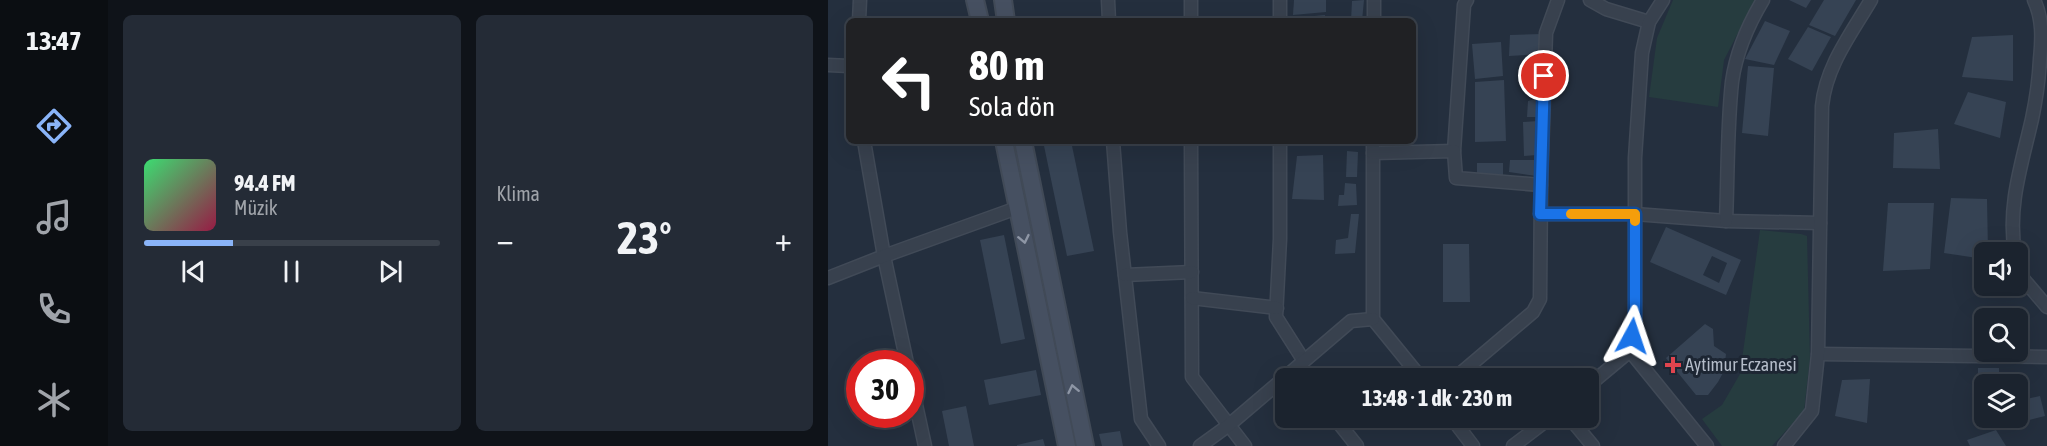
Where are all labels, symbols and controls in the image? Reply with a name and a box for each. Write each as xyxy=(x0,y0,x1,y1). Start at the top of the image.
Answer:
text: 13:47 xyxy=(26,25,82,56)
text: 80 m xyxy=(969,41,1044,89)
icon: left xyxy=(870,42,948,120)
pin xyxy=(1518,50,1569,101)
icon: arrive xyxy=(1527,59,1560,92)
text: Sola dön xyxy=(969,91,1055,122)
icon: directions xyxy=(33,105,75,147)
text: 94.4 FM xyxy=(234,170,296,196)
text: Klima xyxy=(497,182,540,205)
icon: music xyxy=(33,196,75,238)
text: Müzik xyxy=(234,196,278,219)
text: 23° xyxy=(617,212,672,264)
text: − xyxy=(497,220,514,258)
text: + xyxy=(775,220,792,258)
one-way arrow xyxy=(1017,234,1030,244)
map controls xyxy=(1974,242,2028,428)
button: sound xyxy=(1974,242,2028,296)
icon: previous xyxy=(177,255,210,288)
icon: pause xyxy=(275,255,308,288)
icon: next xyxy=(374,255,407,288)
icon: phone xyxy=(33,288,75,330)
position arrow xyxy=(1600,304,1664,368)
button: search xyxy=(1974,308,2028,362)
speed limit sign: 30 xyxy=(846,350,924,428)
place label: Aytimur Eczanesi xyxy=(1685,354,1797,375)
marker: Aytimur Eczanesi xyxy=(1666,358,1680,372)
button: layers xyxy=(1974,374,2028,428)
icon: climate xyxy=(33,379,75,421)
one-way arrow xyxy=(1067,384,1080,394)
text: 13:48 · 1 dk · 230 m xyxy=(1362,385,1512,411)

